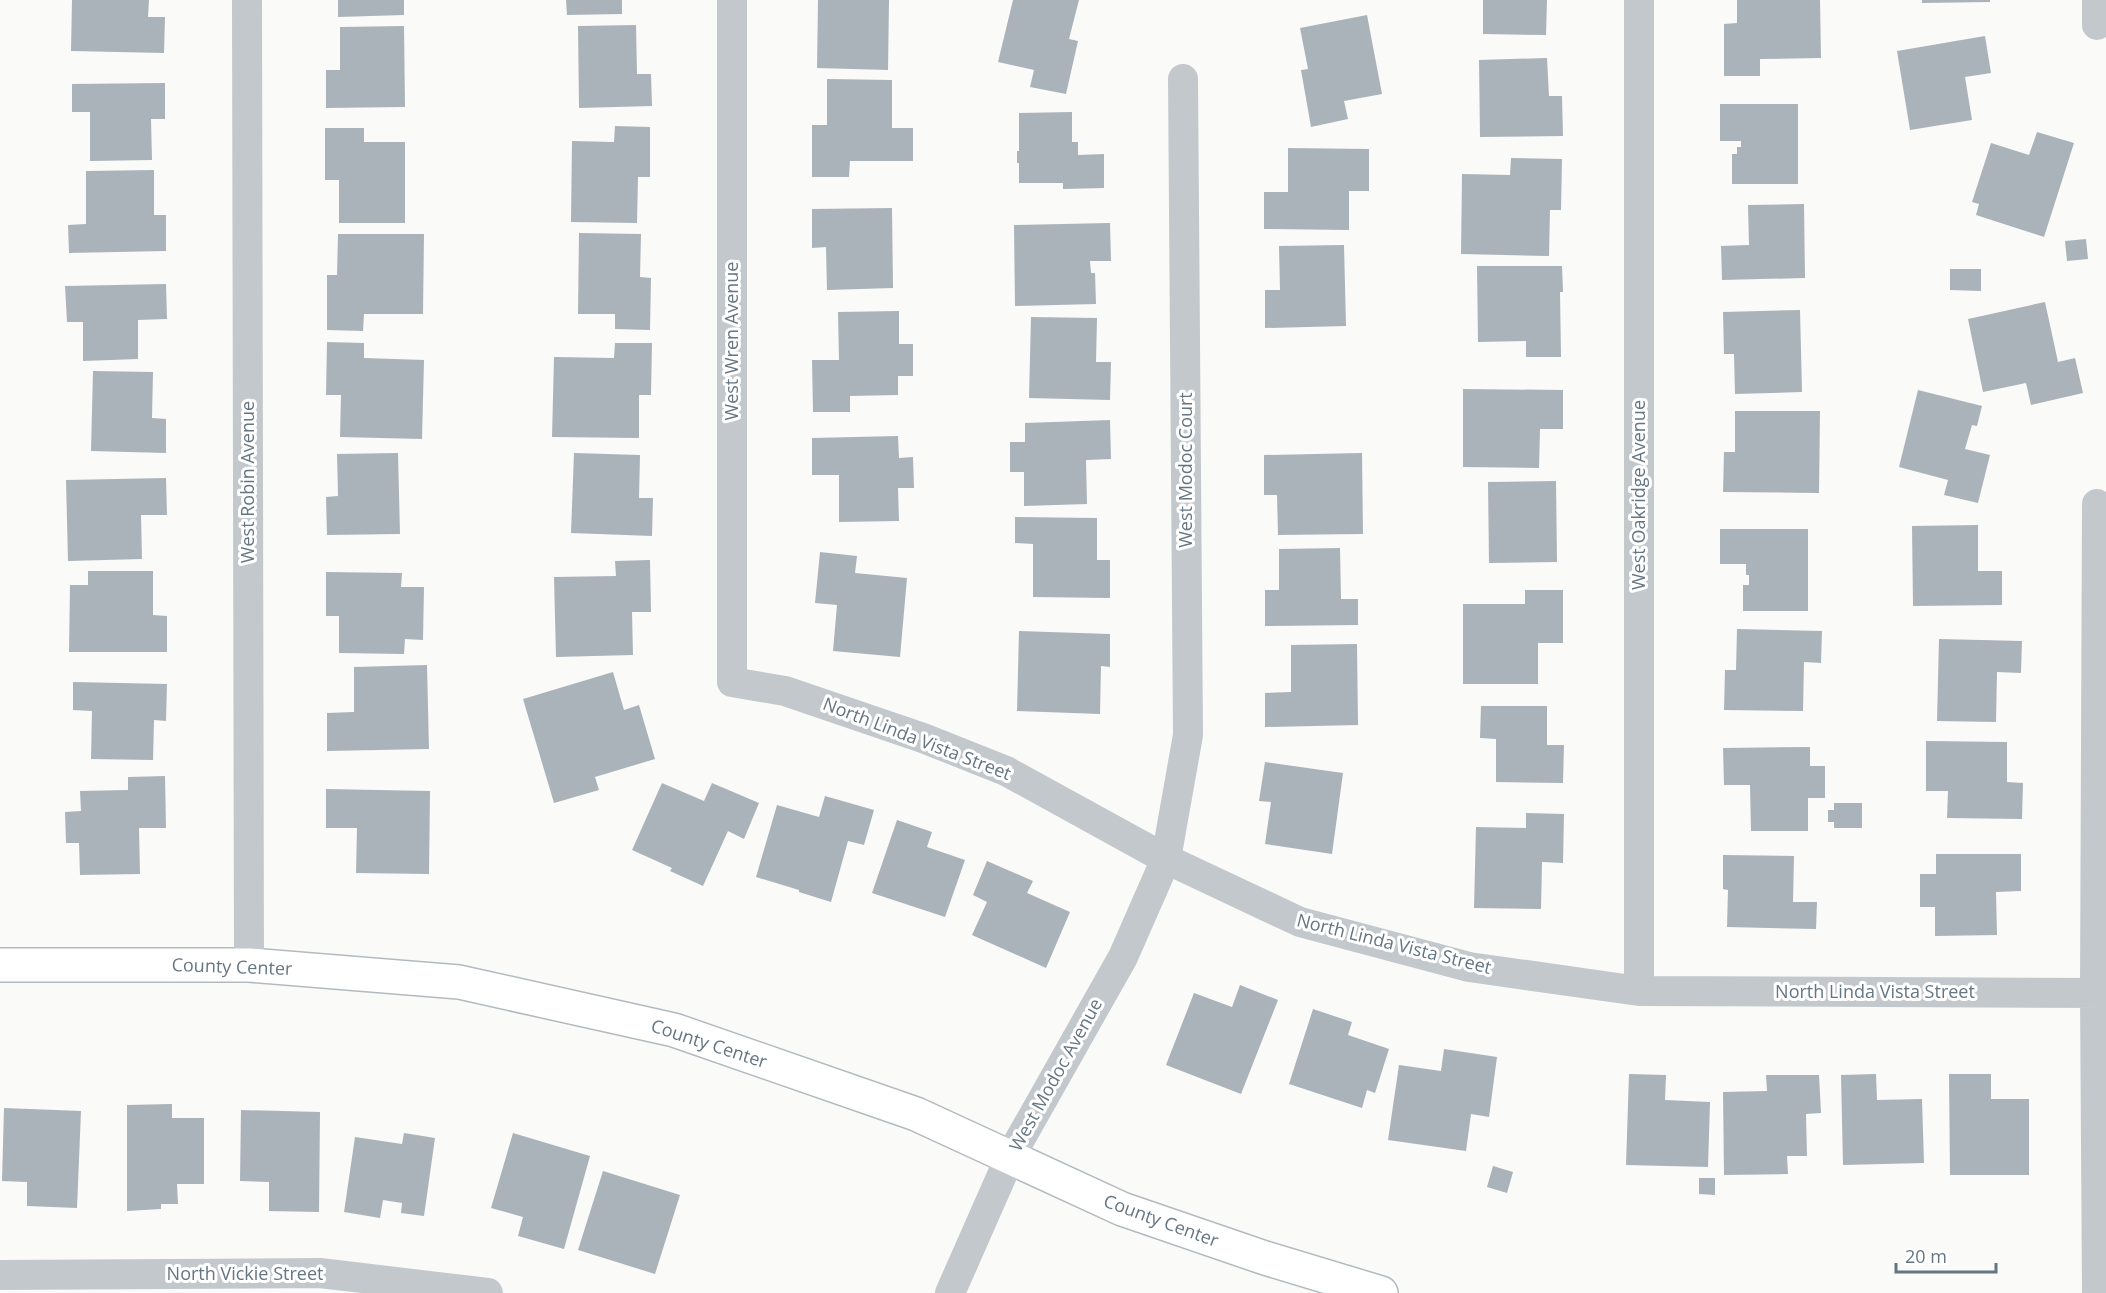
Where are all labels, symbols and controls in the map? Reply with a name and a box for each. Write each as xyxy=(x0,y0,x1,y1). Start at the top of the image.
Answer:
street label: West Wren Avenue xyxy=(719,262,743,420)
street label: West Modoc Court xyxy=(1173,392,1197,548)
street label: West Oakridge Avenue xyxy=(1626,400,1650,590)
street label: West Robin Avenue xyxy=(235,401,259,563)
street label: North Linda Vista Street xyxy=(820,691,1015,785)
street label: North Linda Vista Street xyxy=(1294,907,1494,979)
street label: County Center xyxy=(171,952,293,980)
street label: North Linda Vista Street xyxy=(1775,979,1975,1003)
street label: West Modoc Avenue xyxy=(1003,994,1107,1155)
street label: County Center xyxy=(648,1013,771,1073)
street label: County Center xyxy=(1101,1188,1223,1252)
scale bar xyxy=(1896,1236,1996,1274)
text: 20 m xyxy=(1905,1244,1947,1268)
street label: North Vickie Street xyxy=(167,1261,323,1285)

